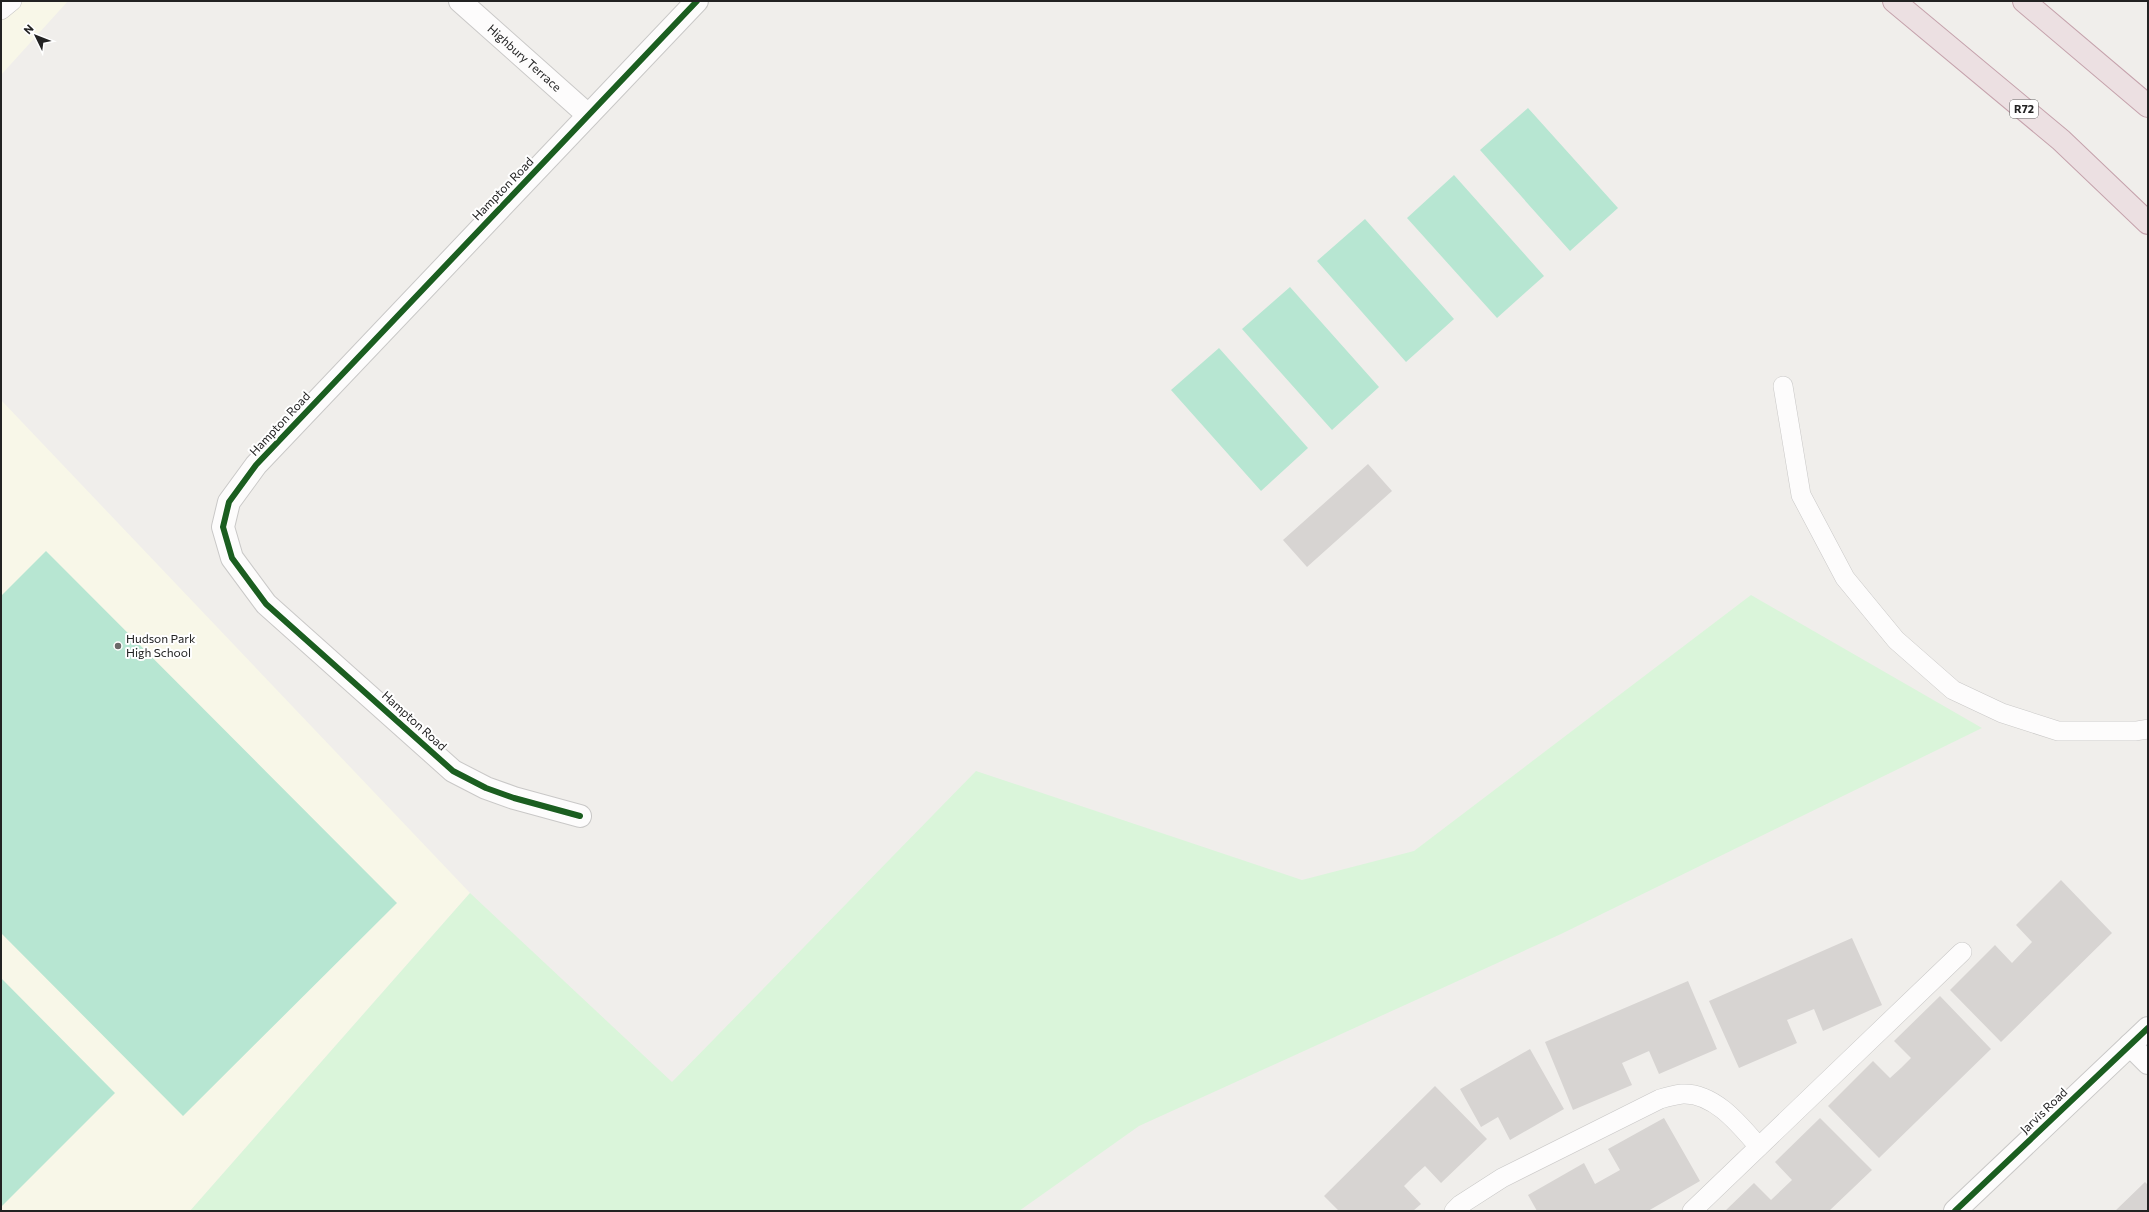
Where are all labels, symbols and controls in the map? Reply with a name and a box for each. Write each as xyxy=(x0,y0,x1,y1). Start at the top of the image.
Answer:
north arrow xyxy=(16,16,56,56)
text: N xyxy=(21,21,36,36)
street label: Highbury Terrace xyxy=(485,21,565,94)
road number: R72 xyxy=(2010,100,2038,118)
street label: Hampton Road xyxy=(469,154,536,223)
street label: Hampton Road xyxy=(246,389,312,458)
place label: Hudson Park High School xyxy=(126,631,196,659)
marker: Hudson Park High School xyxy=(113,641,123,651)
street label: Hampton Road xyxy=(380,688,450,753)
street label: Jarvis Road xyxy=(2017,1085,2070,1137)

